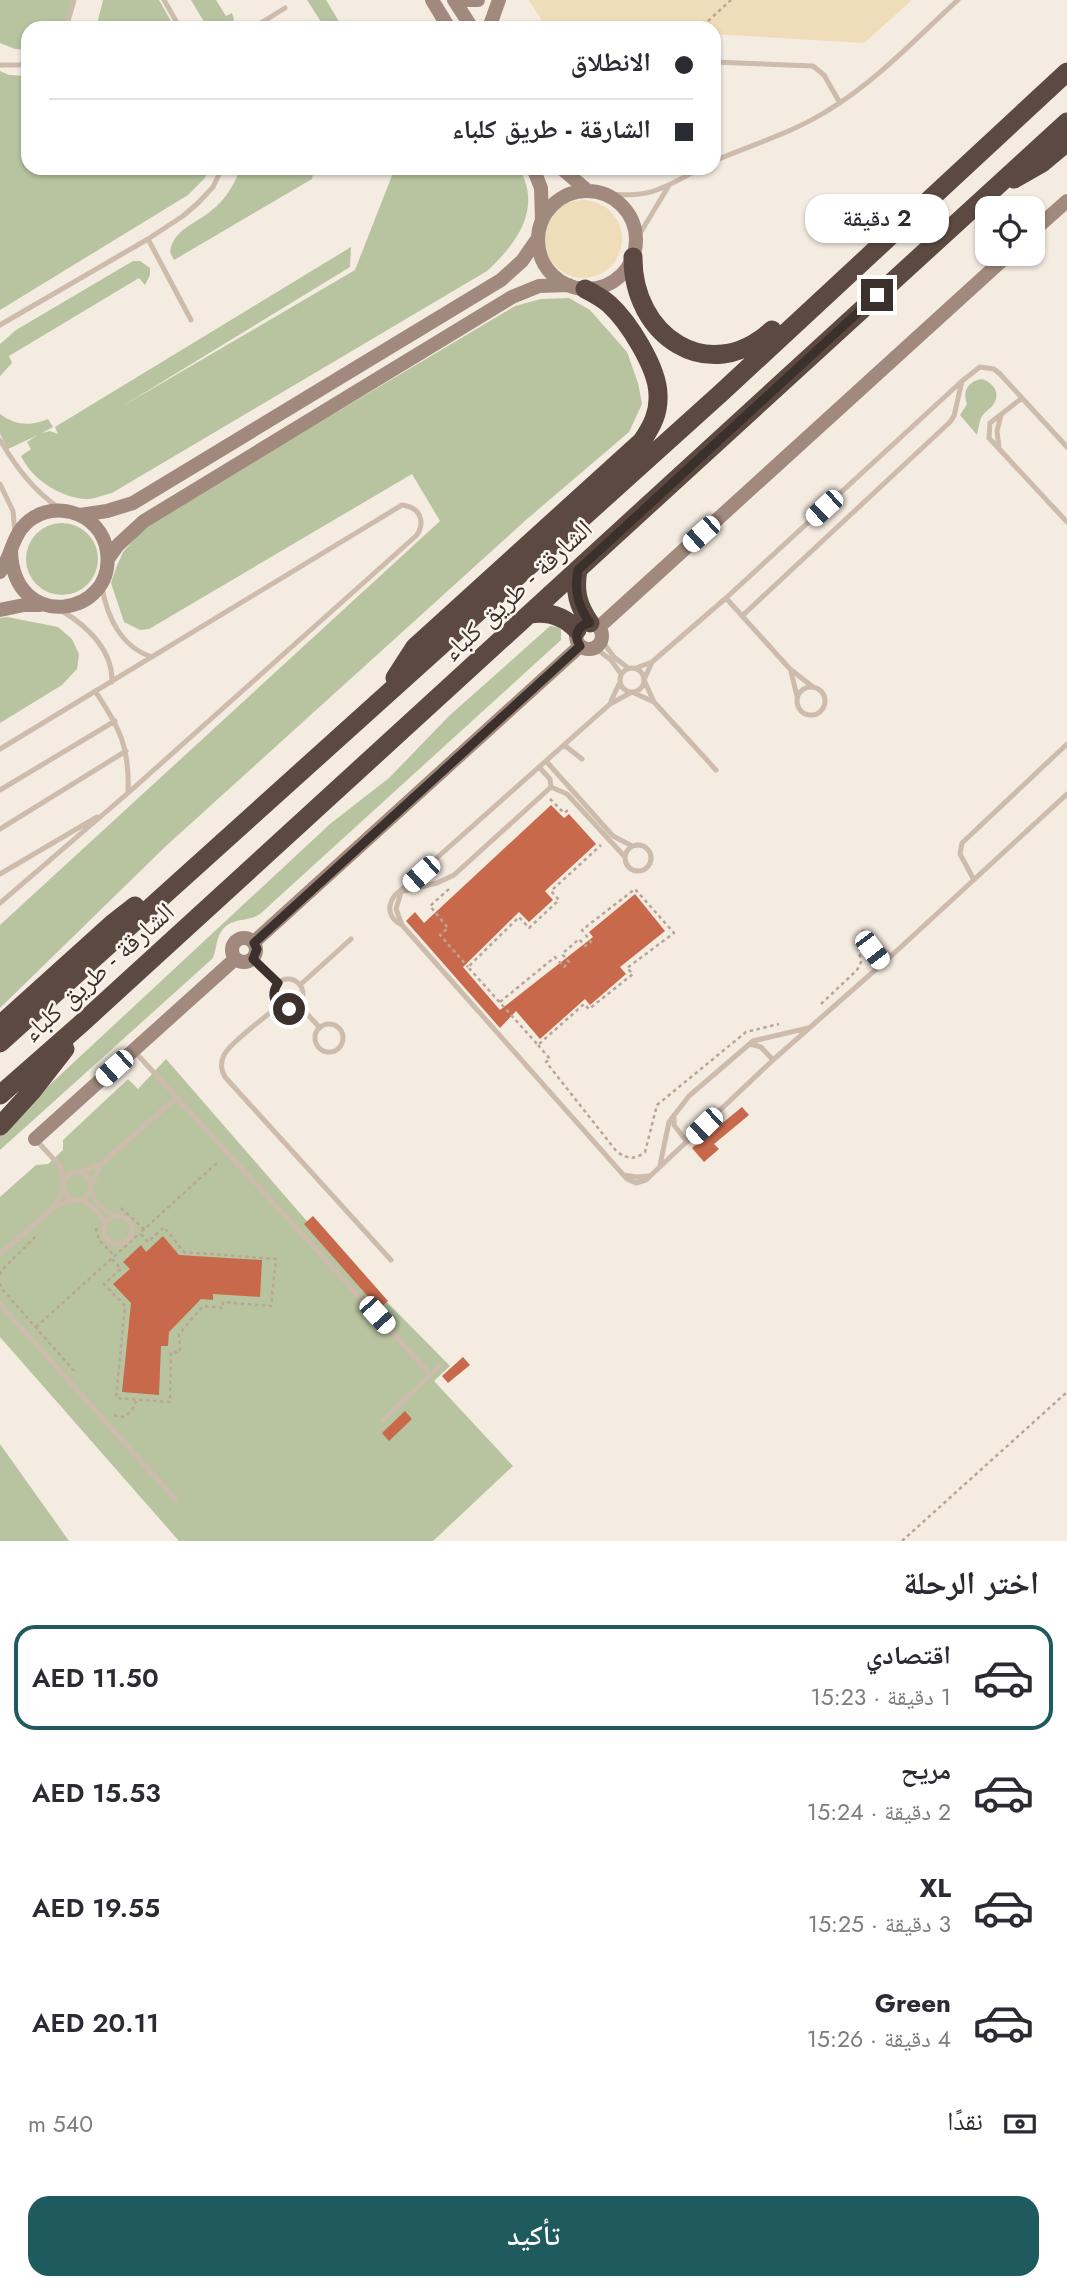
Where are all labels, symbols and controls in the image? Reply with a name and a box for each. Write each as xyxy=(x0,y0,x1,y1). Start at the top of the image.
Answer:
text: الانطلاق xyxy=(571,43,651,81)
text: الشارقة - طريق كلباء xyxy=(452,110,651,148)
callout: 2 دقيقة xyxy=(805,194,949,243)
map controls xyxy=(975,196,1045,266)
button: locate xyxy=(975,196,1045,266)
text: 2 دقيقة xyxy=(842,201,912,235)
route end xyxy=(861,279,893,311)
car xyxy=(802,486,847,530)
street label: الشارقة - طريق كلباء xyxy=(433,510,601,670)
car xyxy=(679,512,724,556)
car xyxy=(399,852,444,896)
street label: الشارقة - طريق كلباء xyxy=(14,893,182,1051)
car xyxy=(851,927,894,973)
route start xyxy=(273,993,305,1025)
car xyxy=(92,1046,137,1090)
car xyxy=(682,1104,727,1148)
car xyxy=(356,1292,399,1338)
text: اختر الرحلة xyxy=(903,1560,1039,1606)
text: اقتصادي xyxy=(866,1636,951,1674)
icon: car xyxy=(972,1646,1035,1709)
text: AED 11.50 xyxy=(32,1659,159,1697)
text: 1 دقيقة · 15:23 xyxy=(810,1680,951,1714)
text: مريح xyxy=(901,1751,951,1789)
icon: car xyxy=(972,1761,1035,1824)
text: AED 15.53 xyxy=(32,1774,161,1812)
text: 2 دقيقة · 15:24 xyxy=(807,1795,951,1829)
text: XL xyxy=(919,1869,951,1907)
icon: car xyxy=(972,1876,1035,1939)
text: AED 19.55 xyxy=(32,1889,160,1927)
text: 3 دقيقة · 15:25 xyxy=(808,1907,951,1941)
text: Green xyxy=(875,1984,951,2022)
icon: car xyxy=(972,1991,1035,2054)
text: AED 20.11 xyxy=(32,2004,159,2042)
text: 4 دقيقة · 15:26 xyxy=(807,2022,951,2056)
text: نقدًا xyxy=(947,2102,983,2140)
icon: cash xyxy=(1001,2105,1039,2143)
text: 540 m xyxy=(28,2107,93,2141)
button: تأكيد xyxy=(28,2196,1039,2276)

